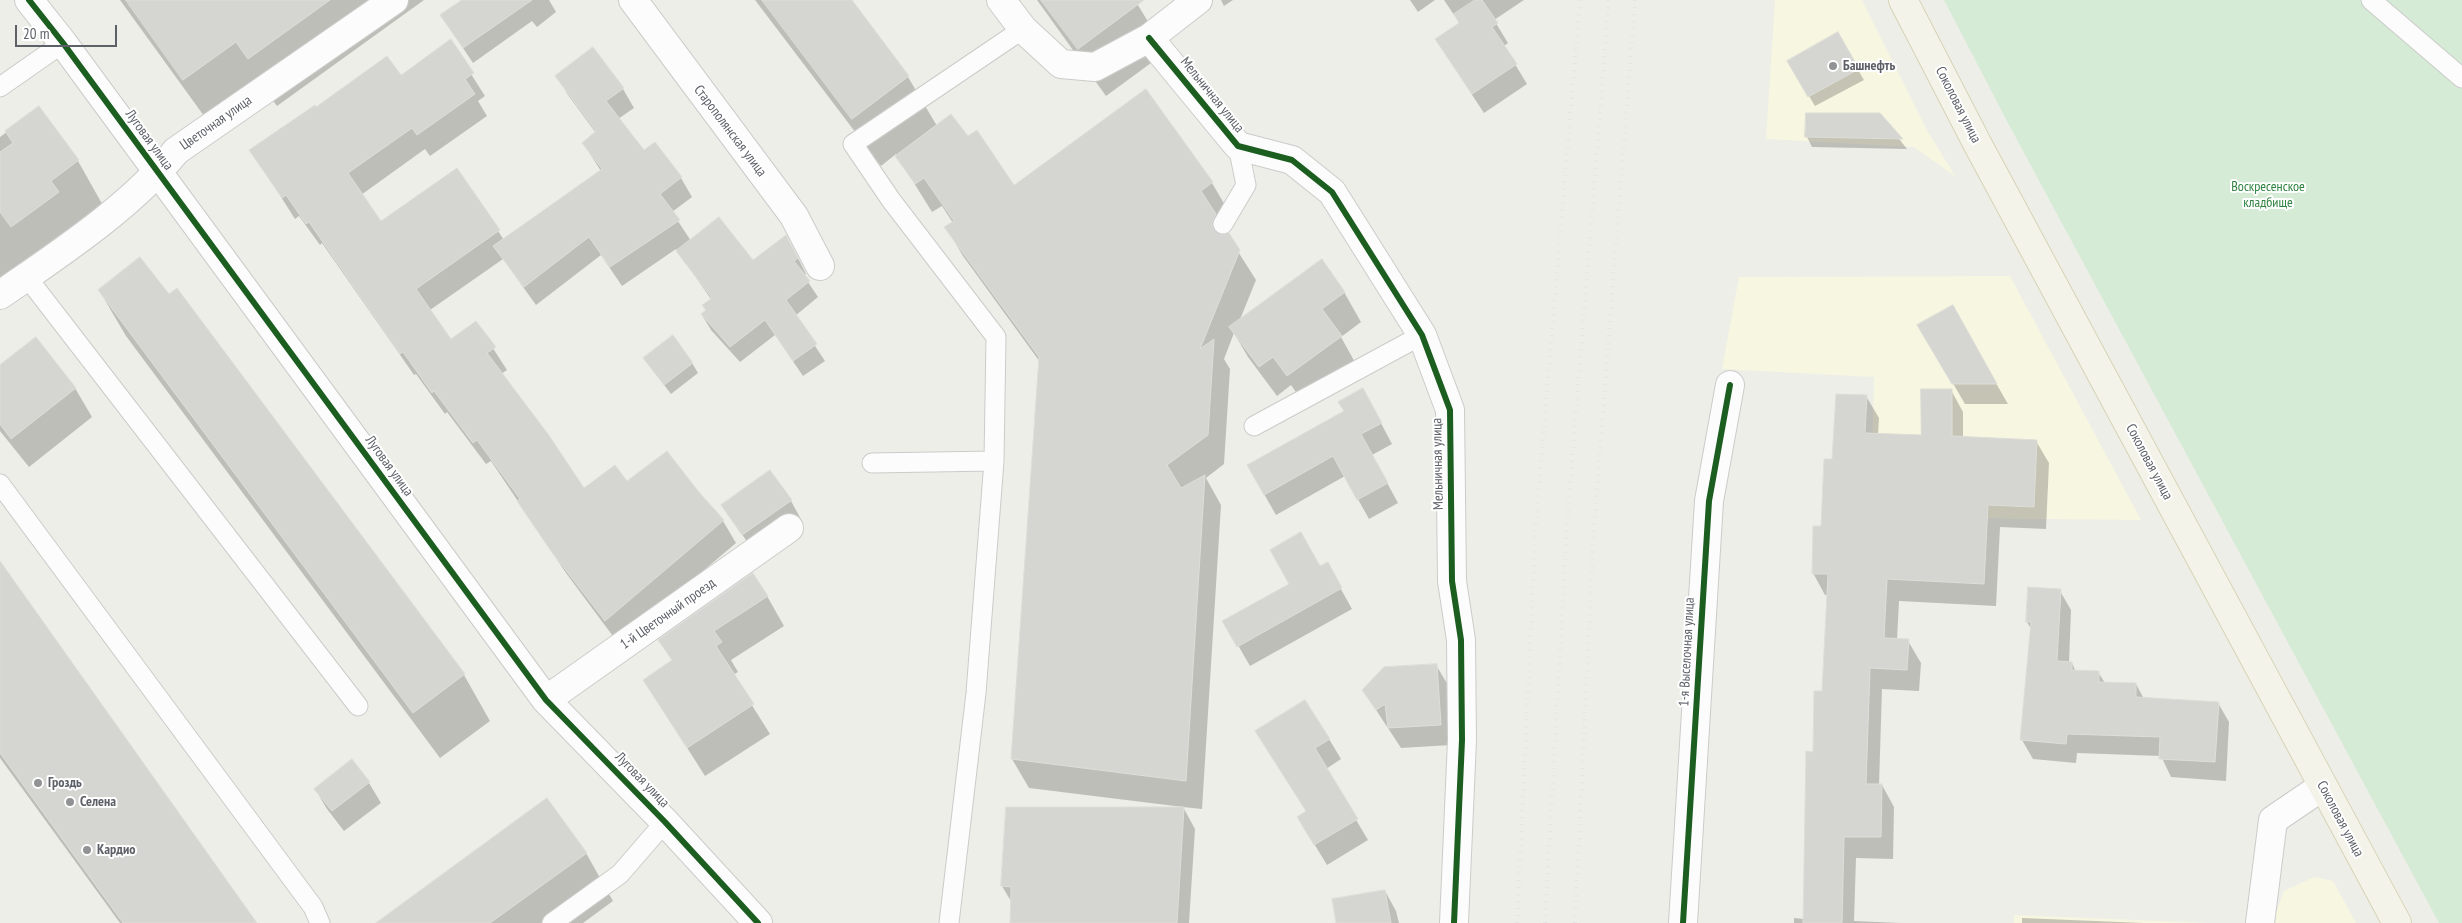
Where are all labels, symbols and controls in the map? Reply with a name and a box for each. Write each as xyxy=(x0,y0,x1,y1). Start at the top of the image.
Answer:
scale bar xyxy=(18,15,120,47)
text: 20 m xyxy=(23,24,49,43)
street label: Мельничная улица xyxy=(1177,54,1247,136)
place label: Башнефть xyxy=(1843,58,1895,74)
marker: Башнефть xyxy=(1827,60,1839,72)
street label: Соколовая улица xyxy=(1932,64,1984,146)
street label: Старополянская улица xyxy=(690,82,770,180)
street label: Цветочная улица xyxy=(177,92,255,154)
street label: Луговая улица xyxy=(121,106,177,174)
park label: Воскресенское кладбище xyxy=(2231,179,2305,212)
street label: Мельничная улица xyxy=(1429,418,1447,510)
street label: Соколовая улица xyxy=(2122,421,2176,503)
street label: Луговая улица xyxy=(361,432,417,500)
street label: 1-й Цветочный проезд xyxy=(617,575,719,653)
street label: 1-я Выселочная улица xyxy=(1676,597,1698,707)
street label: Луговая улица xyxy=(611,749,673,811)
place label: Гроздь xyxy=(48,775,82,791)
marker: Гроздь xyxy=(32,777,44,789)
street label: Соколовая улица xyxy=(2313,778,2367,860)
place label: Селена xyxy=(80,794,116,810)
marker: Селена xyxy=(64,796,76,808)
place label: Кардио xyxy=(97,842,135,858)
marker: Кардио xyxy=(81,844,93,856)

